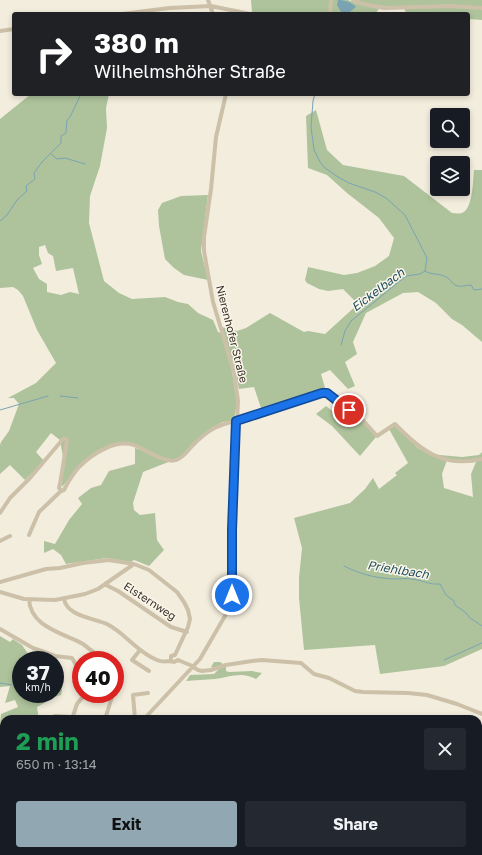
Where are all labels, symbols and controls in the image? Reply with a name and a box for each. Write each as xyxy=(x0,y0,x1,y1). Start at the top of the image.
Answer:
text: 380 m xyxy=(94,26,179,59)
icon: right xyxy=(28,28,80,80)
text: Wilhelmshöher Straße xyxy=(94,60,286,82)
map controls xyxy=(430,108,470,196)
button: search xyxy=(430,108,470,148)
button: layers xyxy=(430,156,470,196)
water label: Eickelbach xyxy=(348,264,408,314)
street label: Nierenhofer Straße xyxy=(214,284,251,384)
pin xyxy=(332,393,366,427)
icon: arrive xyxy=(338,399,360,421)
water label: Priehlbach xyxy=(366,557,430,582)
position arrow xyxy=(211,574,253,616)
street label: Elsternweg xyxy=(122,579,179,622)
speed limit sign: 40 xyxy=(72,651,124,703)
text: 37 xyxy=(26,660,50,684)
text: km/h xyxy=(25,681,51,693)
text: 2 min xyxy=(16,726,79,755)
button: close xyxy=(424,728,466,770)
text: 650 m · 13:14 xyxy=(16,756,97,772)
button: Exit xyxy=(16,801,237,847)
button: Share xyxy=(245,801,466,847)

